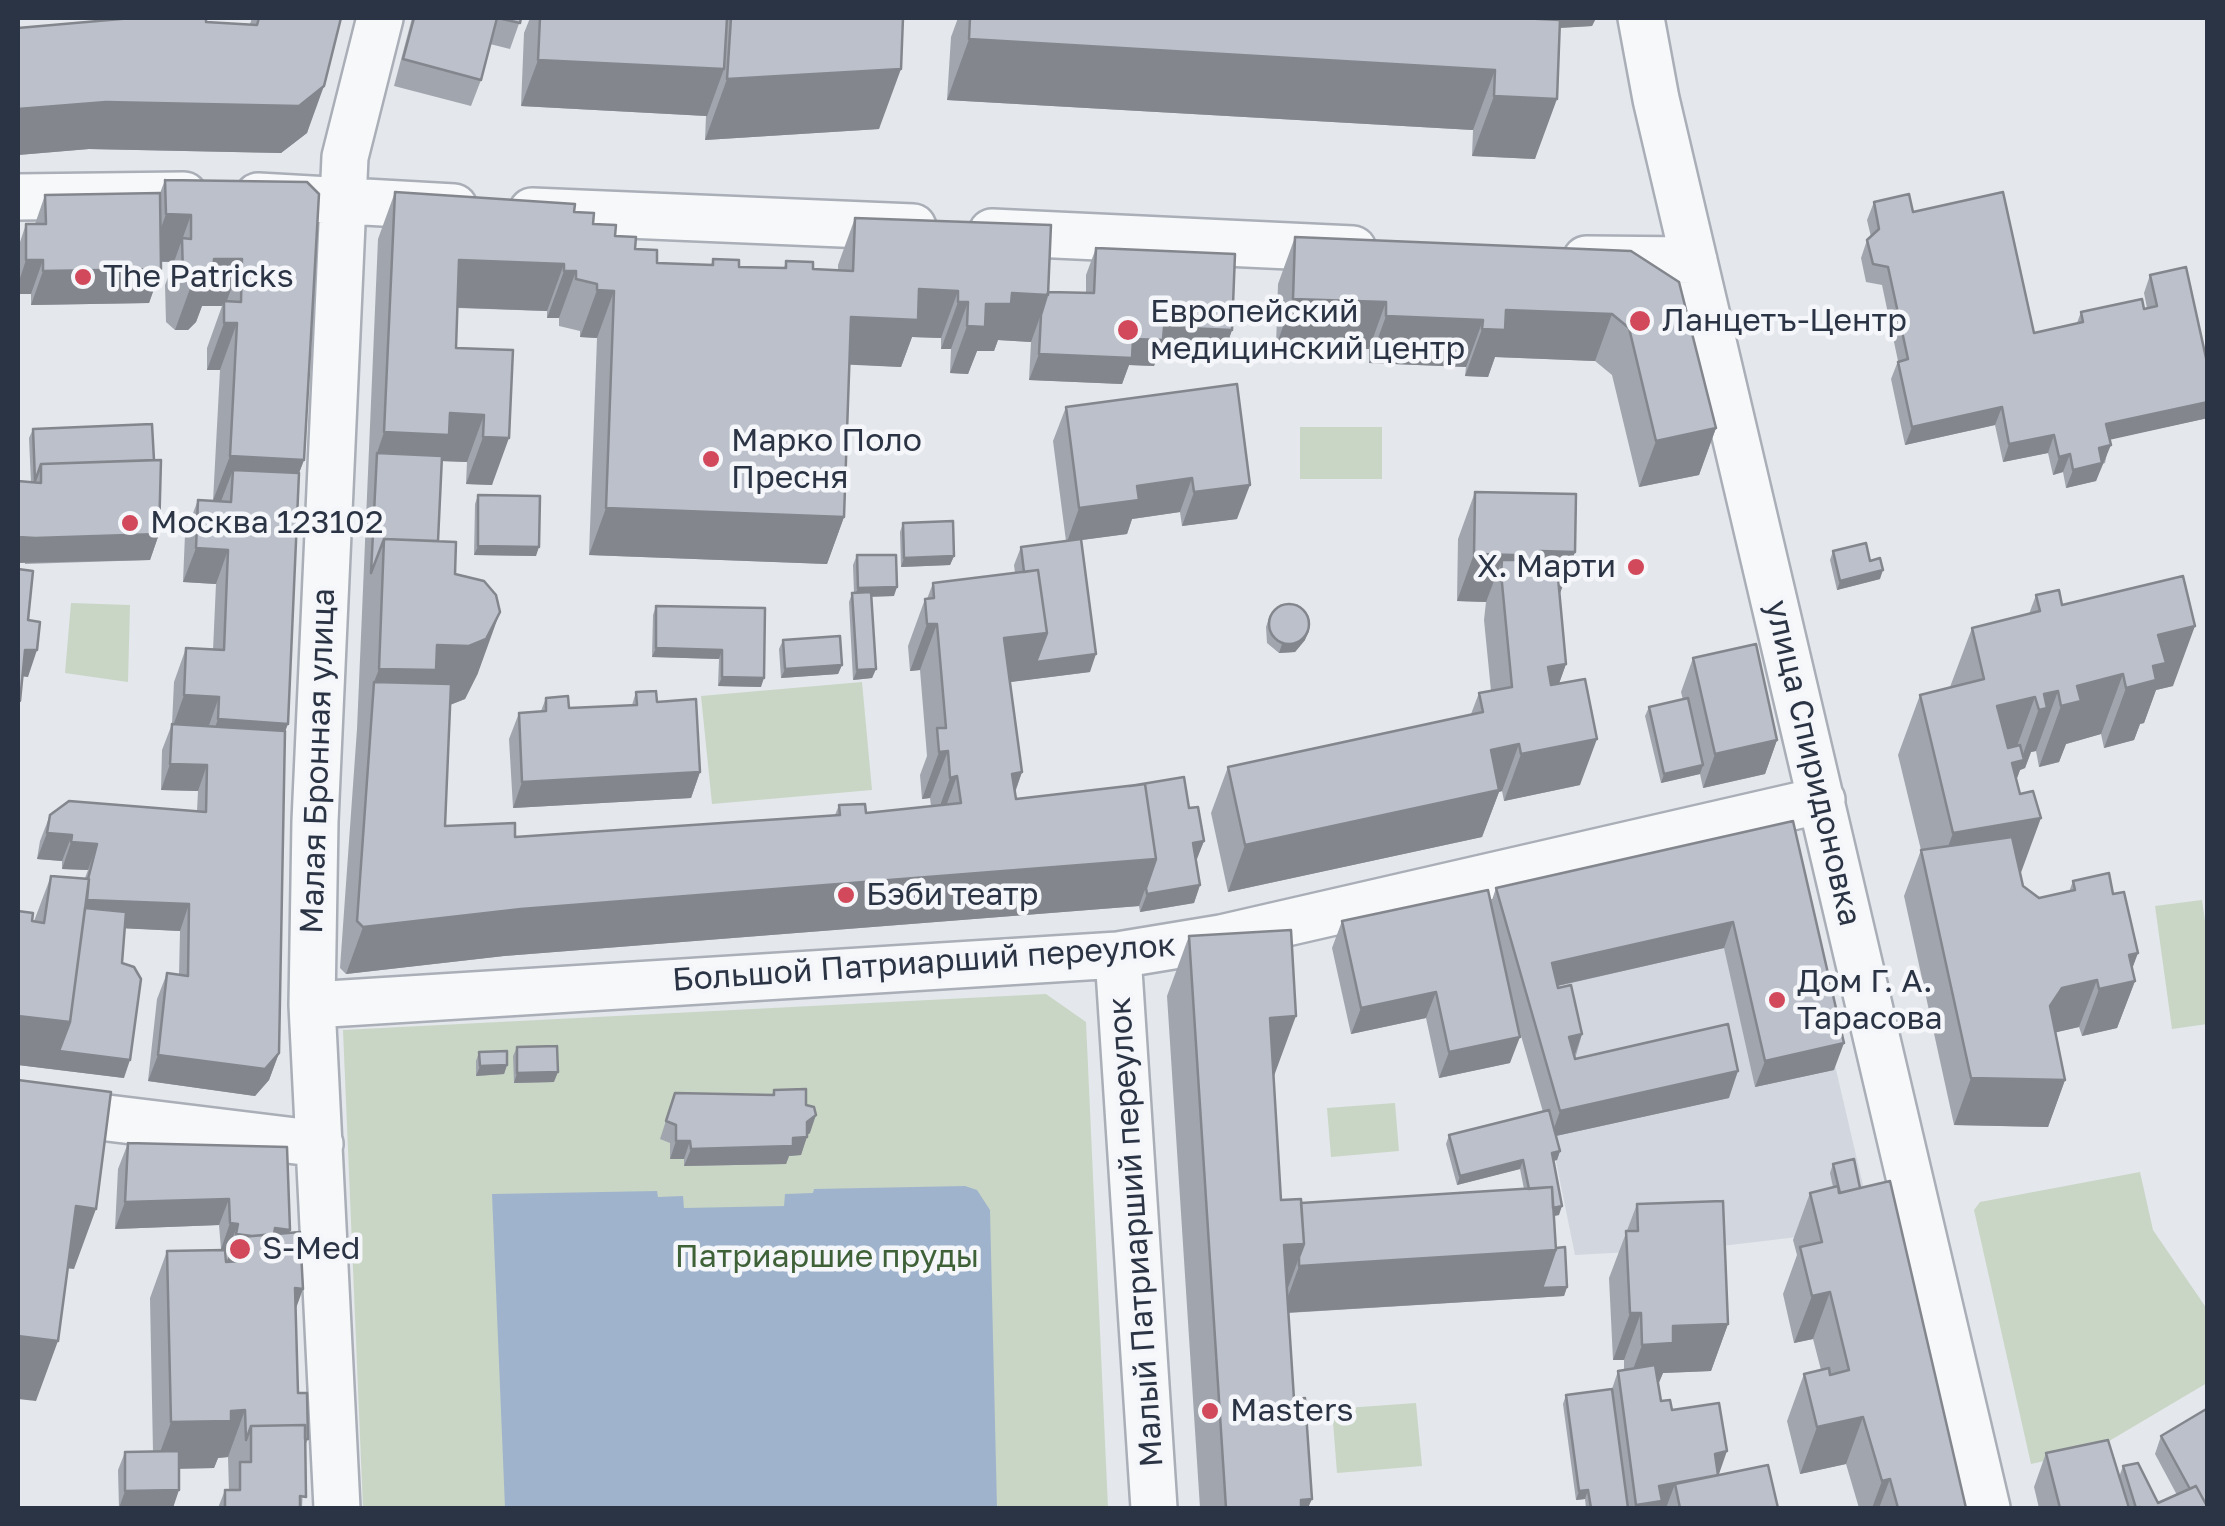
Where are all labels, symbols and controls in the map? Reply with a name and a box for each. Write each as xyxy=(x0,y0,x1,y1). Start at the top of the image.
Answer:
place label: The Patricks xyxy=(103,258,294,296)
marker: The Patricks xyxy=(72,266,94,288)
place label: Европейский медицинский центр xyxy=(1150,293,1465,368)
place label: Ланцетъ-Центр xyxy=(1662,302,1907,340)
marker: Ланцетъ-Центр xyxy=(1627,308,1653,334)
marker: Европейский медицинский центр xyxy=(1115,317,1141,343)
place label: Марко Поло Пресня xyxy=(731,422,922,497)
marker: Марко Поло Пресня xyxy=(700,448,722,470)
place label: Москва 123102 xyxy=(150,504,383,542)
marker: Москва 123102 xyxy=(119,512,141,534)
place label: Х. Марти xyxy=(1477,548,1616,586)
marker: Х. Марти xyxy=(1625,556,1647,578)
street label: Малая Бронная улица xyxy=(293,587,343,935)
street label: улица Спиридоновка xyxy=(1757,596,1869,930)
place label: Бэби театр xyxy=(866,876,1038,914)
marker: Бэби театр xyxy=(835,884,857,906)
street label: Большой Патриарший переулок xyxy=(671,926,1177,1000)
place label: Дом Г. А. Тарасова xyxy=(1797,963,1943,1038)
marker: Дом Г. А. Тарасова xyxy=(1766,989,1788,1011)
street label: Малый Патриарший переулок xyxy=(1100,995,1172,1469)
place label: S-Med xyxy=(262,1230,360,1268)
marker: S-Med xyxy=(227,1236,253,1262)
park label: Патриаршие пруды xyxy=(675,1238,979,1276)
place label: Masters xyxy=(1230,1392,1353,1430)
marker: Masters xyxy=(1199,1400,1221,1422)

